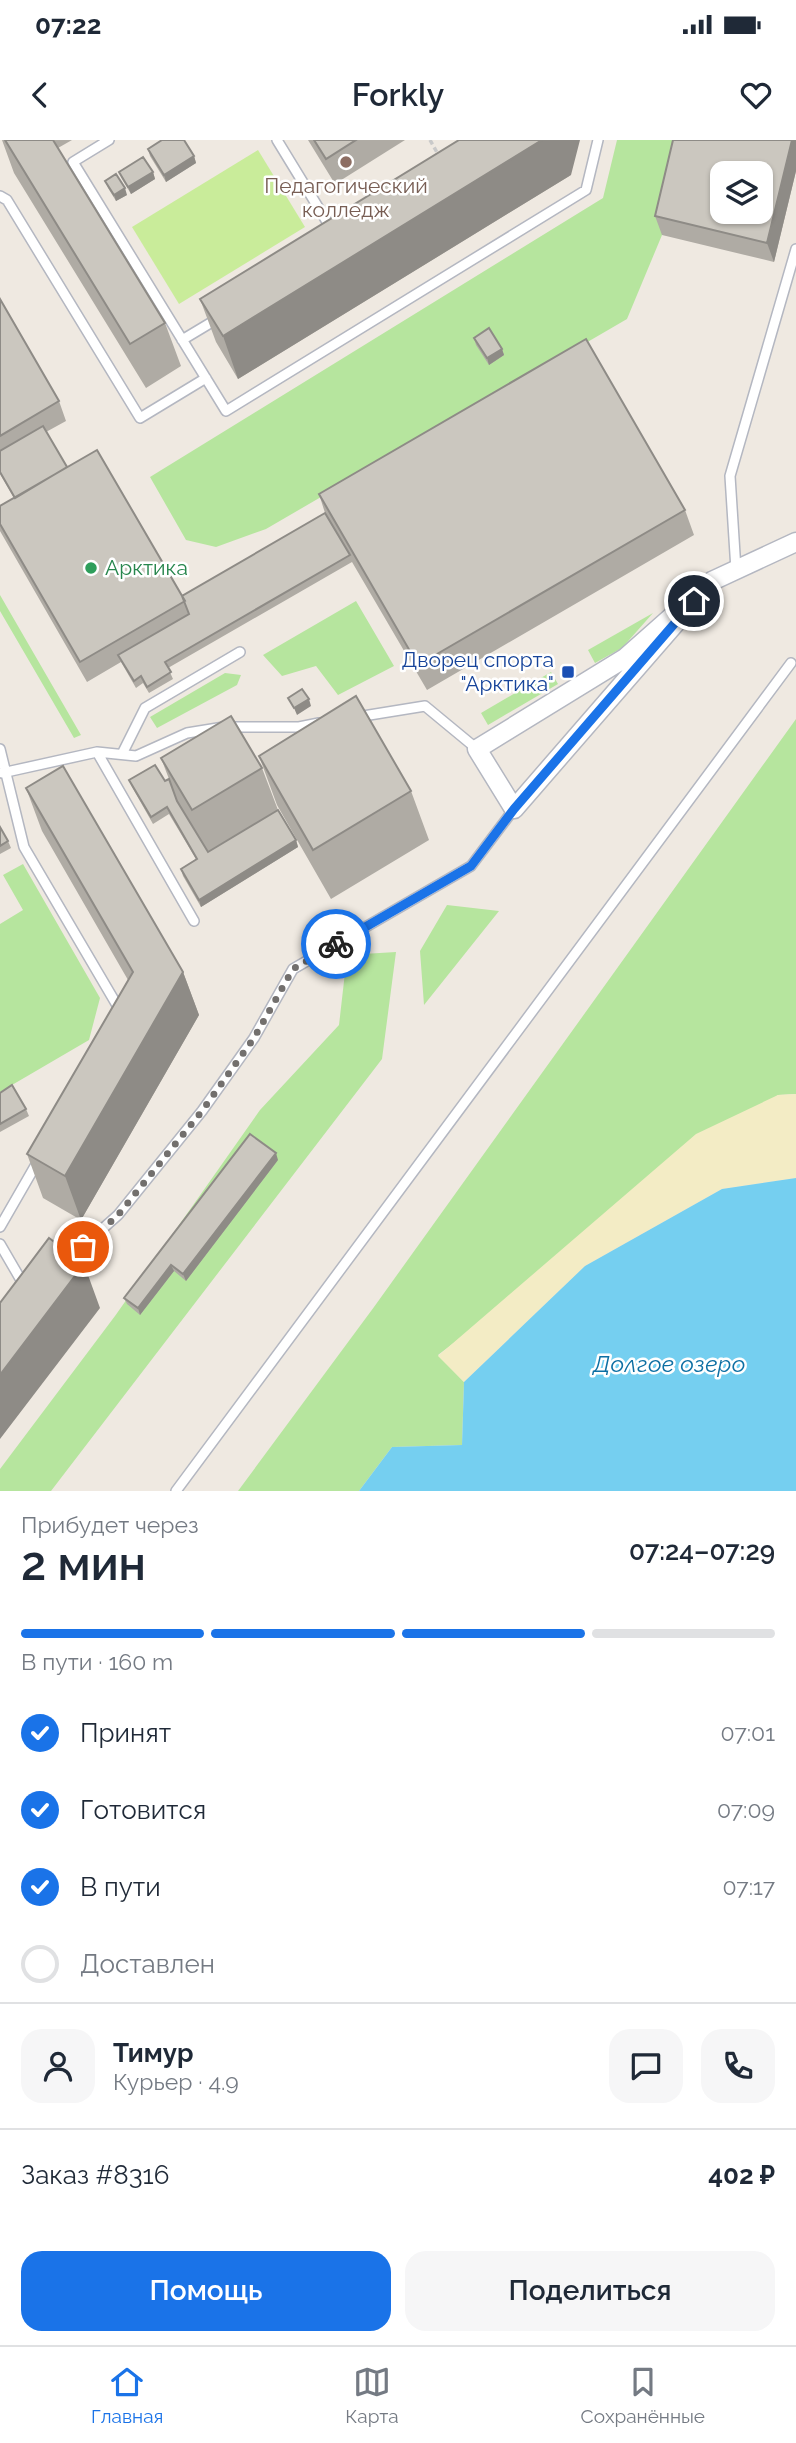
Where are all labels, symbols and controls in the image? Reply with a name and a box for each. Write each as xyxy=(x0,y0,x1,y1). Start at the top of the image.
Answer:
text: 07:22 xyxy=(35,10,101,40)
icon: back xyxy=(21,76,59,114)
text: Forkly xyxy=(352,76,444,113)
icon: heart xyxy=(737,76,775,114)
marker: Педагогический колледж xyxy=(338,154,354,170)
map controls xyxy=(710,161,773,224)
button: layers xyxy=(710,161,773,224)
place label: Педагогический колледж xyxy=(264,173,428,222)
place label: Арктика xyxy=(105,555,188,580)
marker: Арктика xyxy=(83,560,99,576)
pin xyxy=(664,571,724,631)
icon: home xyxy=(675,582,713,620)
place label: Дворец спорта "Арктика" xyxy=(401,647,554,696)
marker: Дворец спорта "Арктика" xyxy=(560,664,576,680)
courier xyxy=(301,909,371,979)
icon: bike xyxy=(317,925,355,963)
pin xyxy=(53,1217,113,1277)
icon: bag xyxy=(64,1228,102,1266)
water label: Долгое озеро xyxy=(592,1350,745,1377)
text: Прибудет через xyxy=(21,1511,199,1538)
text: 07:24–07:29 xyxy=(629,1536,775,1566)
text: 2 мин xyxy=(21,1537,146,1591)
text: В пути · 160 m xyxy=(21,1648,173,1675)
icon: check xyxy=(21,1714,59,1752)
text: Принят xyxy=(80,1718,171,1748)
text: 07:01 xyxy=(721,1719,775,1746)
icon: check xyxy=(21,1791,59,1829)
text: Готовится xyxy=(80,1795,206,1825)
text: 07:09 xyxy=(717,1796,775,1823)
icon: check xyxy=(21,1868,59,1906)
text: В пути xyxy=(80,1872,161,1902)
text: 07:17 xyxy=(722,1873,775,1900)
text: Доставлен xyxy=(80,1949,215,1979)
button: person xyxy=(21,2029,95,2103)
button: chat xyxy=(609,2029,683,2103)
button: phone xyxy=(701,2029,775,2103)
text: Тимур xyxy=(113,2038,193,2068)
text: Курьер · 4.9 xyxy=(113,2068,239,2095)
text: Заказ #8316 xyxy=(21,2160,169,2190)
text: 402 ₽ xyxy=(708,2160,775,2190)
button: Помощь xyxy=(21,2251,391,2331)
button: Поделиться xyxy=(405,2251,775,2331)
tab: Главная xyxy=(91,2363,163,2427)
tab: Карта xyxy=(345,2363,399,2427)
tab: Сохранённые xyxy=(581,2363,705,2427)

